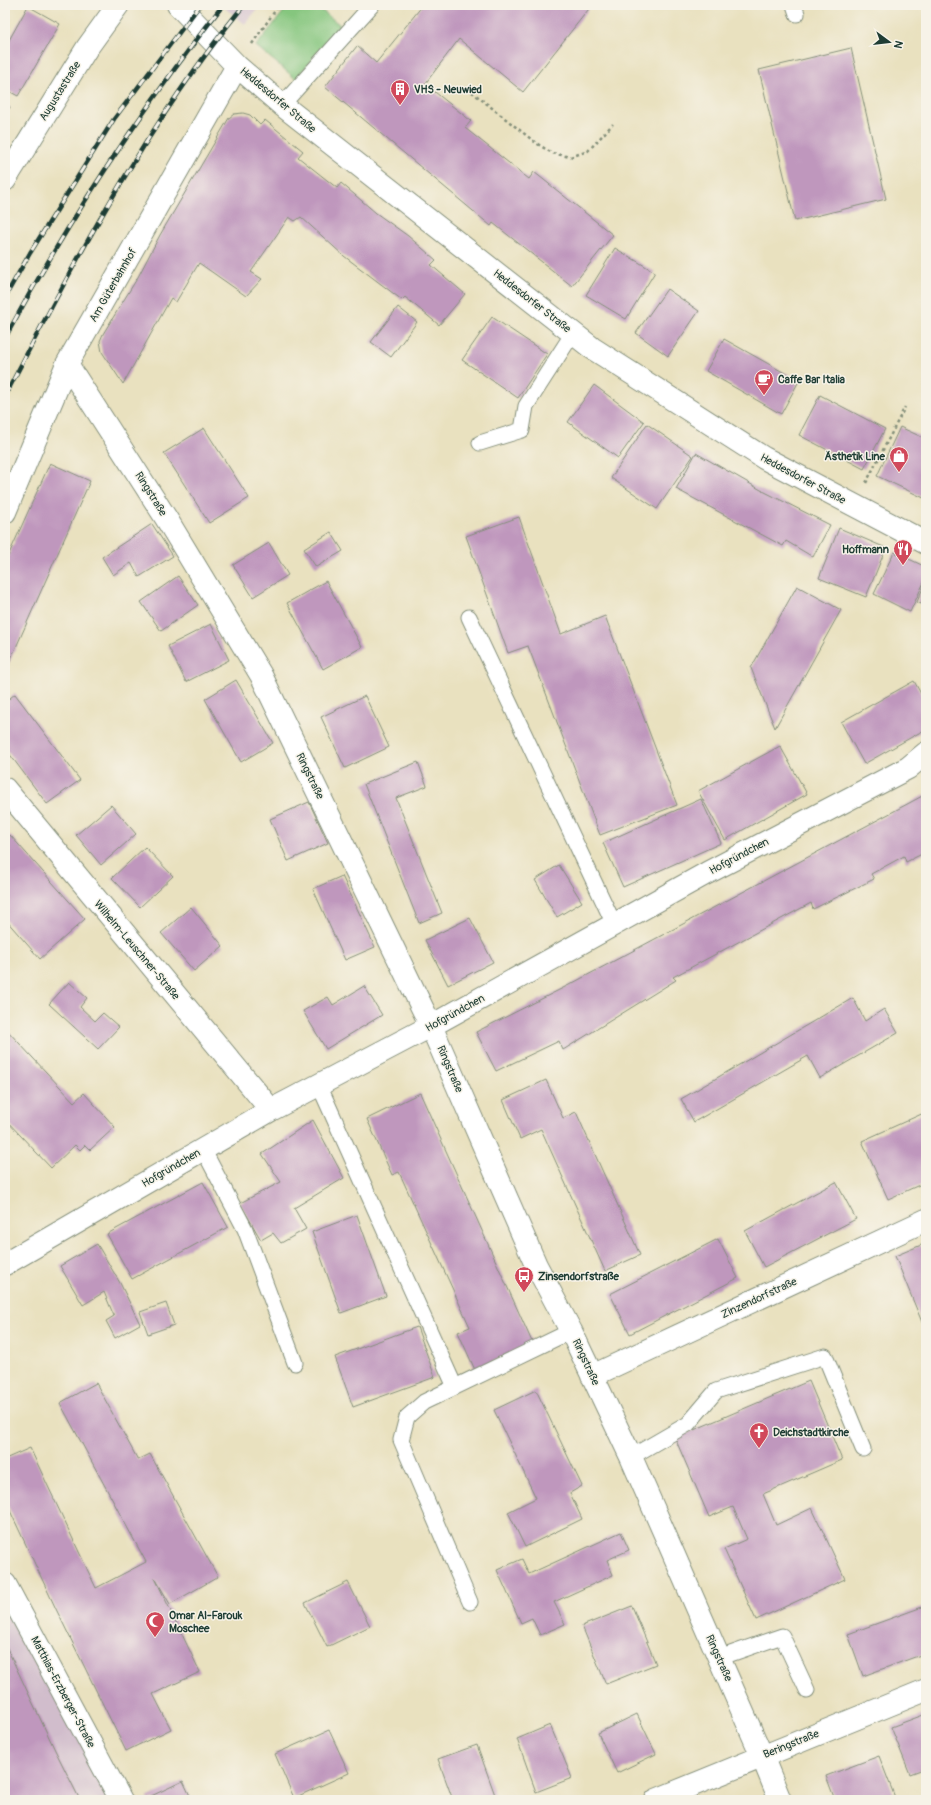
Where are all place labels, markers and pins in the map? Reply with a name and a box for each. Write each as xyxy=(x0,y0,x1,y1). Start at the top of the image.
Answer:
building icon: VHS - Neuwied xyxy=(389,78,411,106)
place label: VHS - Neuwied xyxy=(414,83,482,96)
cafe icon: Caffe Bar Italia xyxy=(753,368,775,396)
place label: Caffe Bar Italia xyxy=(778,373,845,386)
shop icon: Ästhetik Line xyxy=(888,445,910,473)
place label: Ästhetik Line xyxy=(825,450,886,463)
restaurant icon: Hoffmann xyxy=(892,538,914,566)
place label: Hoffmann xyxy=(842,543,889,556)
bus stop icon: Zinsendorfstraße xyxy=(513,1265,535,1293)
place label: Zinsendorfstraße xyxy=(538,1270,620,1283)
church icon: Deichstadtkirche xyxy=(748,1421,770,1449)
place label: Deichstadtkirche xyxy=(773,1426,850,1439)
place label: Omar Al-Farouk Moschee xyxy=(169,1609,243,1635)
mosque icon: Omar Al-Farouk Moschee xyxy=(144,1610,166,1638)

